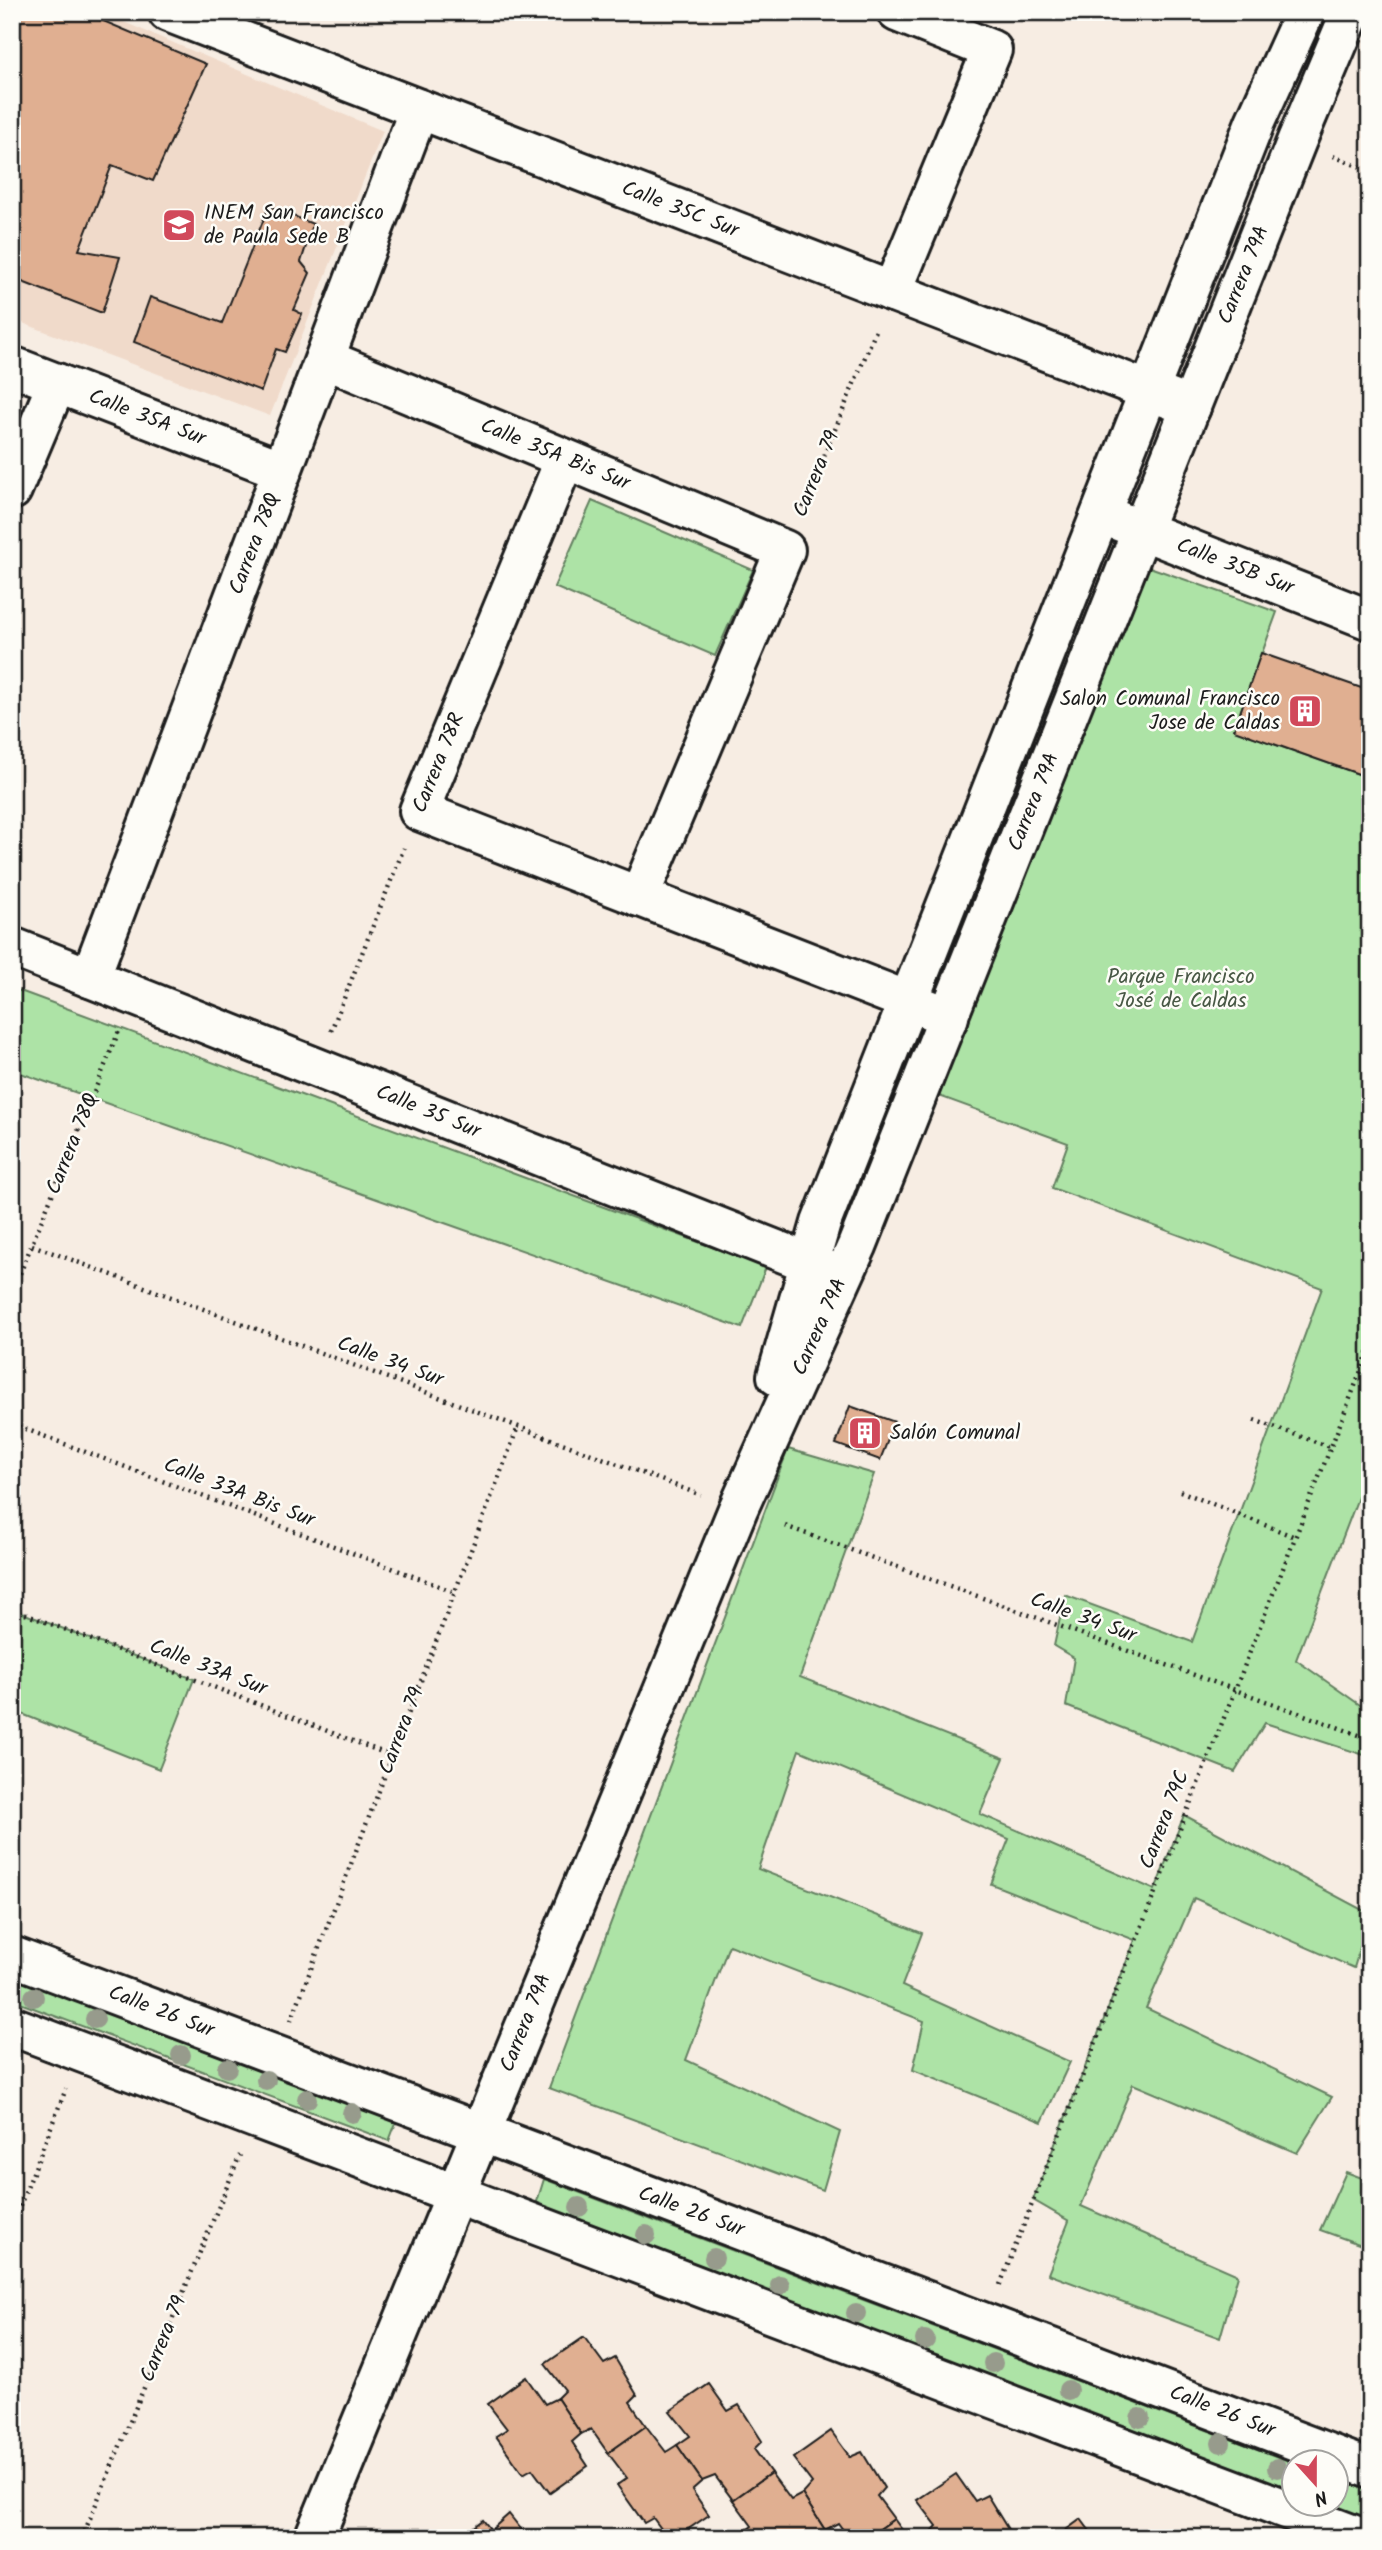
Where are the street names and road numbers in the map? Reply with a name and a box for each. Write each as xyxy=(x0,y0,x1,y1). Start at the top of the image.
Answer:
street label: Calle 35C Sur xyxy=(617,173,744,248)
street label: Carrera 79A xyxy=(1209,221,1279,329)
street label: Calle 35A Sur xyxy=(84,381,211,456)
street label: Calle 35A Bis Sur xyxy=(475,410,636,500)
street label: Carrera 79 xyxy=(785,426,849,522)
street label: Carrera 78Q xyxy=(220,488,290,600)
street label: Calle 35B Sur xyxy=(1171,529,1300,605)
street label: Carrera 78R xyxy=(404,708,474,818)
street label: Carrera 79A xyxy=(999,748,1069,856)
street label: Calle 35 Sur xyxy=(371,1076,486,1148)
street label: Carrera 78Q xyxy=(38,1088,108,1200)
street label: Carrera 79A xyxy=(784,1273,856,1381)
street label: Calle 34 Sur xyxy=(332,1328,449,1397)
street label: Calle 33A Bis Sur xyxy=(159,1449,320,1537)
street label: Calle 34 Sur xyxy=(1025,1584,1142,1653)
street label: Calle 33A Sur xyxy=(144,1630,273,1706)
street label: Carrera 79 xyxy=(370,1683,434,1779)
street label: Carrera 79C xyxy=(1131,1766,1199,1874)
street label: Carrera 79A xyxy=(491,1969,561,2077)
street label: Calle 26 Sur xyxy=(103,1977,220,2048)
street label: Calle 26 Sur xyxy=(633,2177,750,2247)
street label: Carrera 79 xyxy=(132,2291,196,2387)
street label: Calle 26 Sur xyxy=(1164,2377,1281,2448)

